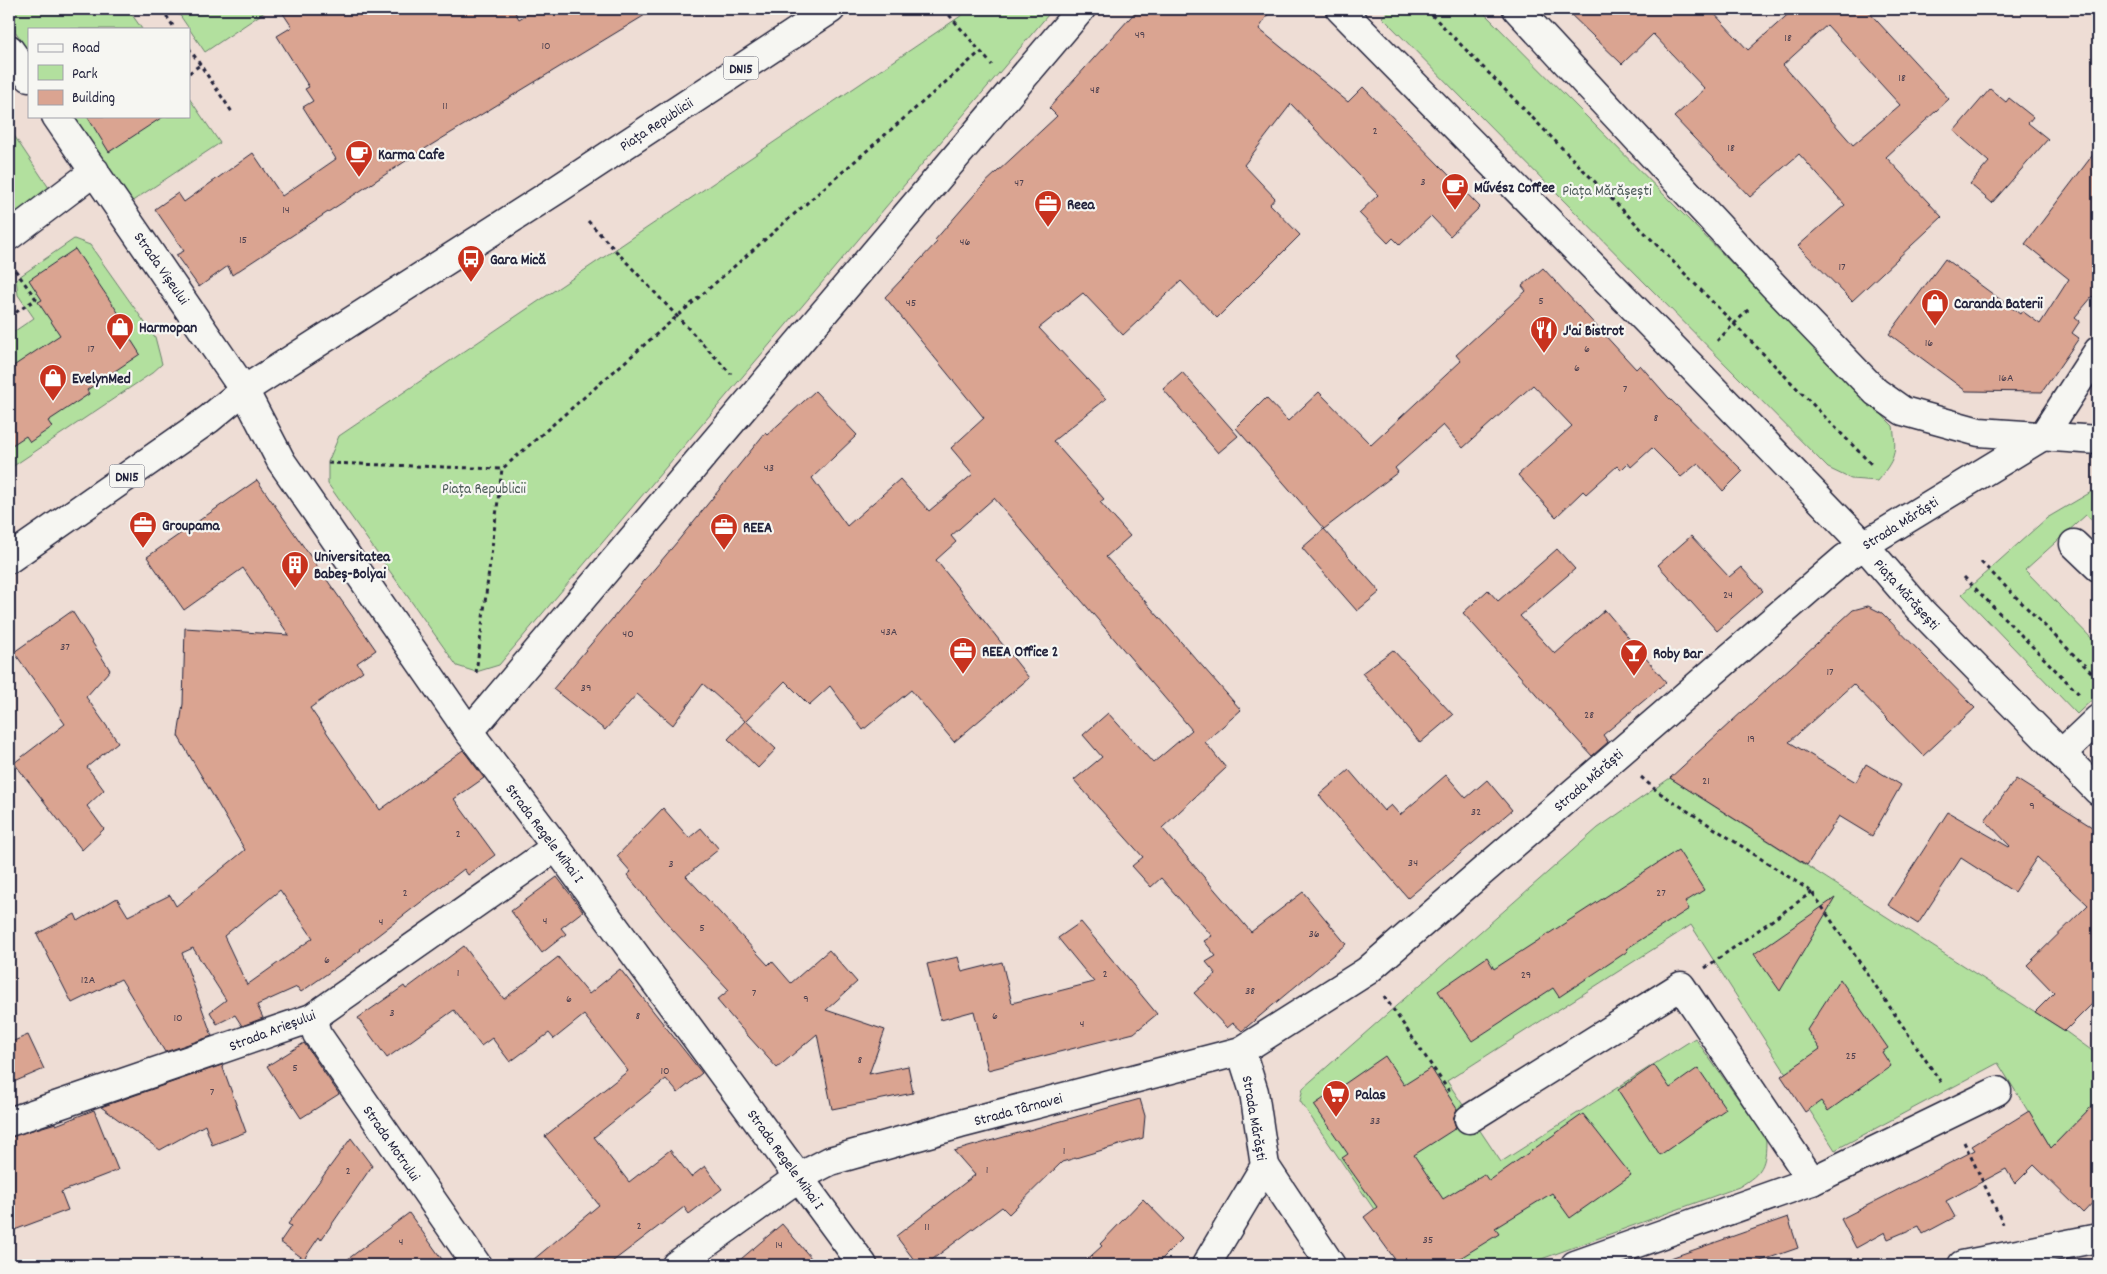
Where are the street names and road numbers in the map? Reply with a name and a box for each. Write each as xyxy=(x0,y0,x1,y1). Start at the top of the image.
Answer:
road number: DN15 xyxy=(724,56,758,80)
street label: Piața Republicii xyxy=(616,93,699,158)
street label: Strada Vișeului xyxy=(127,228,194,310)
road number: DN15 xyxy=(110,464,144,488)
street label: Strada Mărăști xyxy=(1859,492,1944,557)
street label: Piața Mărășești xyxy=(1867,555,1944,636)
street label: Strada Mărăști xyxy=(1550,745,1629,818)
street label: Strada Regele Mihai I xyxy=(499,780,588,889)
street label: Strada Arieșului xyxy=(226,1005,319,1058)
street label: Strada Mărăști xyxy=(1235,1074,1271,1163)
street label: Strada Târnavei xyxy=(972,1088,1065,1133)
street label: Strada Motrului xyxy=(356,1102,425,1187)
street label: Strada Regele Mihai I xyxy=(740,1105,829,1215)

